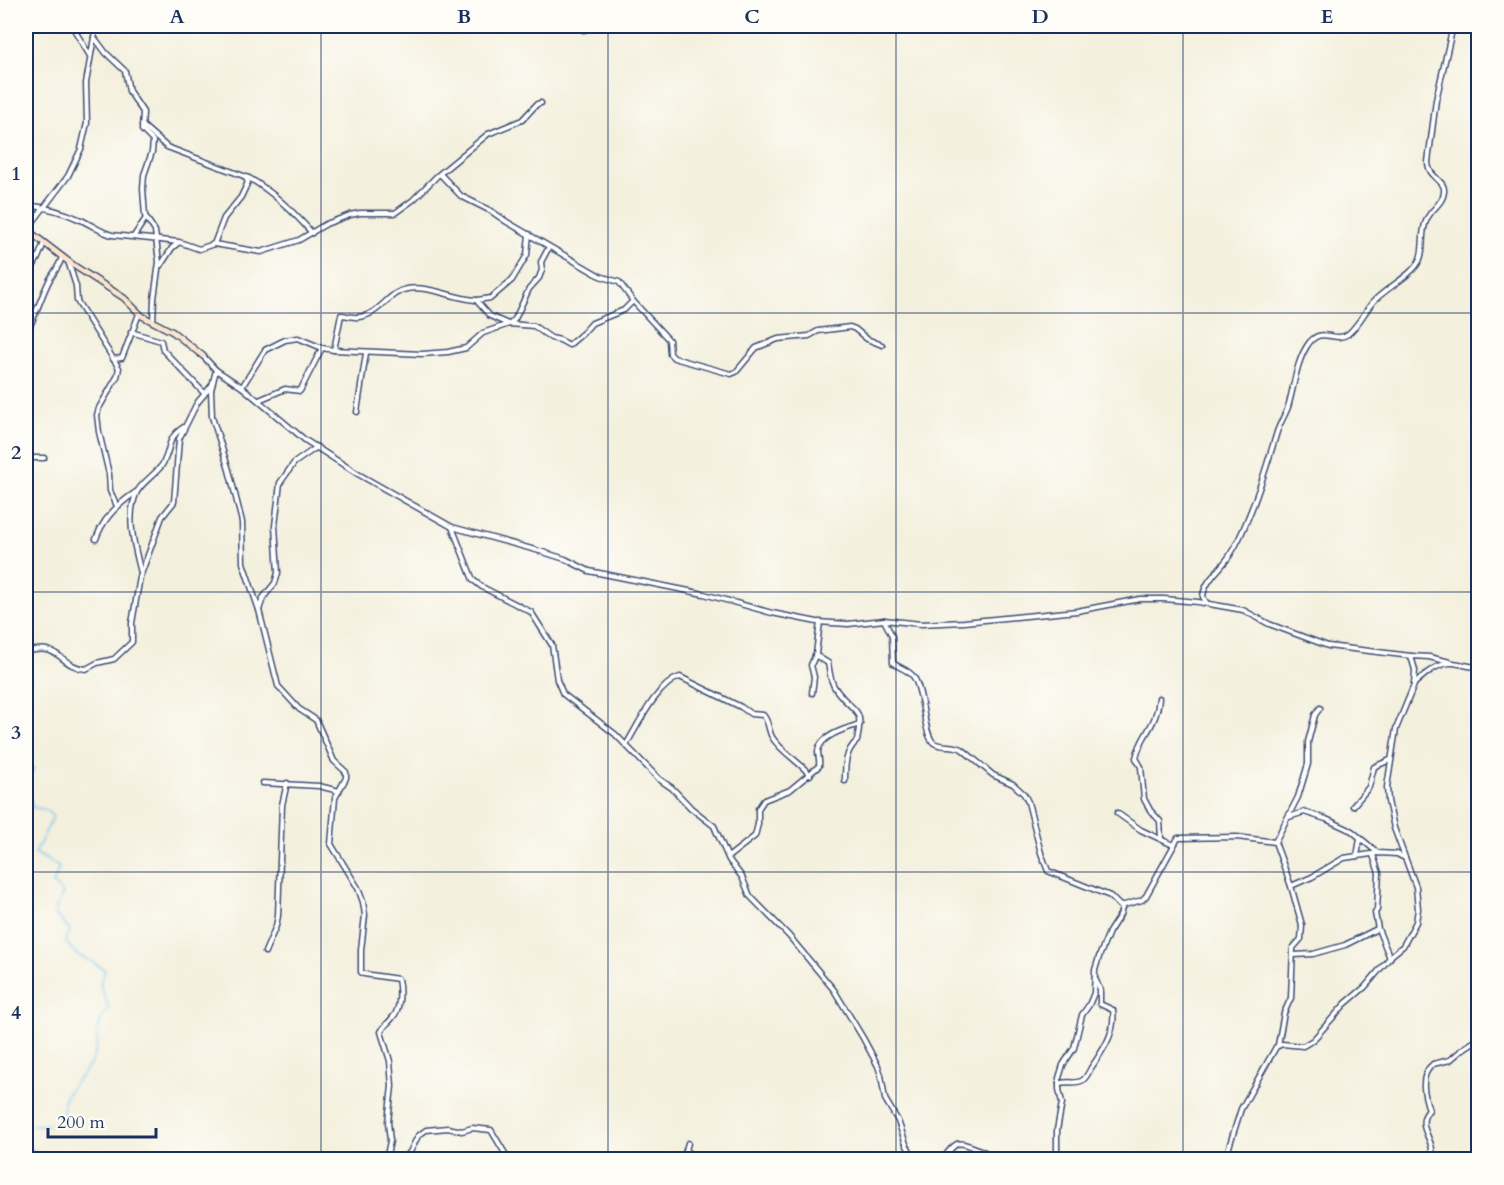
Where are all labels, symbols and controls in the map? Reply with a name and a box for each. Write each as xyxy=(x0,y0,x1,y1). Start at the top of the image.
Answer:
text: A xyxy=(169,3,185,30)
text: B xyxy=(457,3,471,30)
text: C xyxy=(744,3,760,30)
text: D xyxy=(1031,3,1049,30)
text: E xyxy=(1321,3,1333,30)
text: 1 xyxy=(11,160,21,187)
text: 2 xyxy=(11,439,21,466)
text: 3 xyxy=(11,719,21,746)
text: 4 xyxy=(11,999,21,1026)
scale bar xyxy=(48,1101,156,1139)
text: 200 m xyxy=(57,1110,105,1135)

